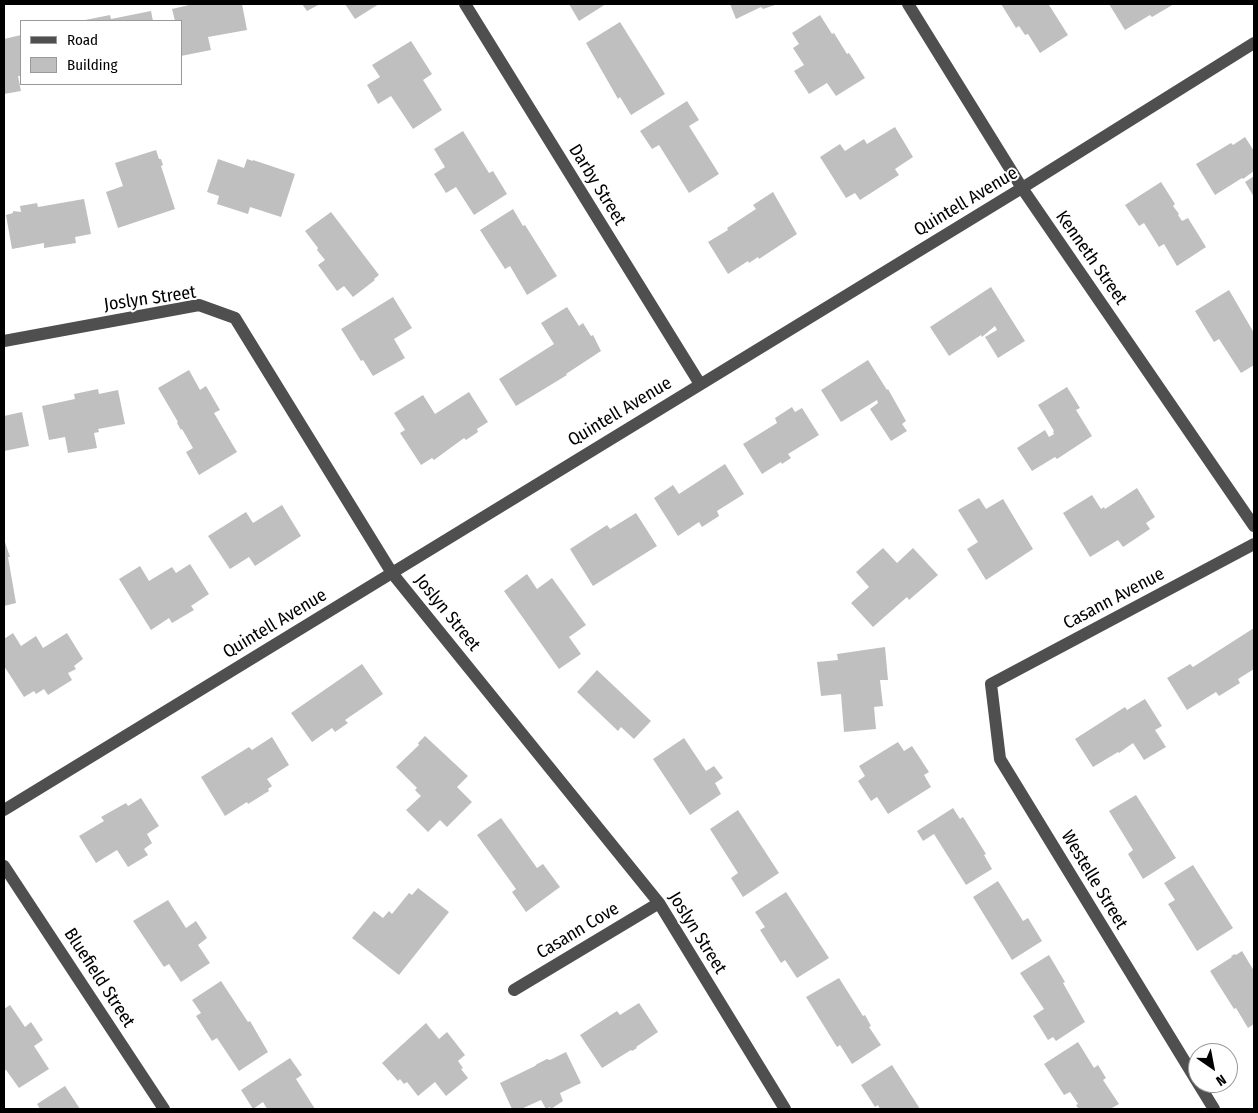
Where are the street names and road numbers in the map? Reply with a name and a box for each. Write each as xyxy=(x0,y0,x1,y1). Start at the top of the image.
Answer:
street label: Darby Street xyxy=(564,141,630,229)
street label: Quintell Avenue xyxy=(910,163,1022,241)
street label: Kenneth Street xyxy=(1051,207,1131,309)
street label: Joslyn Street xyxy=(103,282,197,316)
street label: Quintell Avenue xyxy=(564,373,676,451)
street label: Casann Avenue xyxy=(1060,563,1168,635)
street label: Joslyn Street xyxy=(409,570,485,656)
street label: Quintell Avenue xyxy=(219,585,331,663)
street label: Westelle Street xyxy=(1056,827,1132,933)
street label: Joslyn Street xyxy=(663,888,731,978)
street label: Casann Cove xyxy=(533,898,623,964)
street label: Bluefield Street xyxy=(59,924,139,1032)

